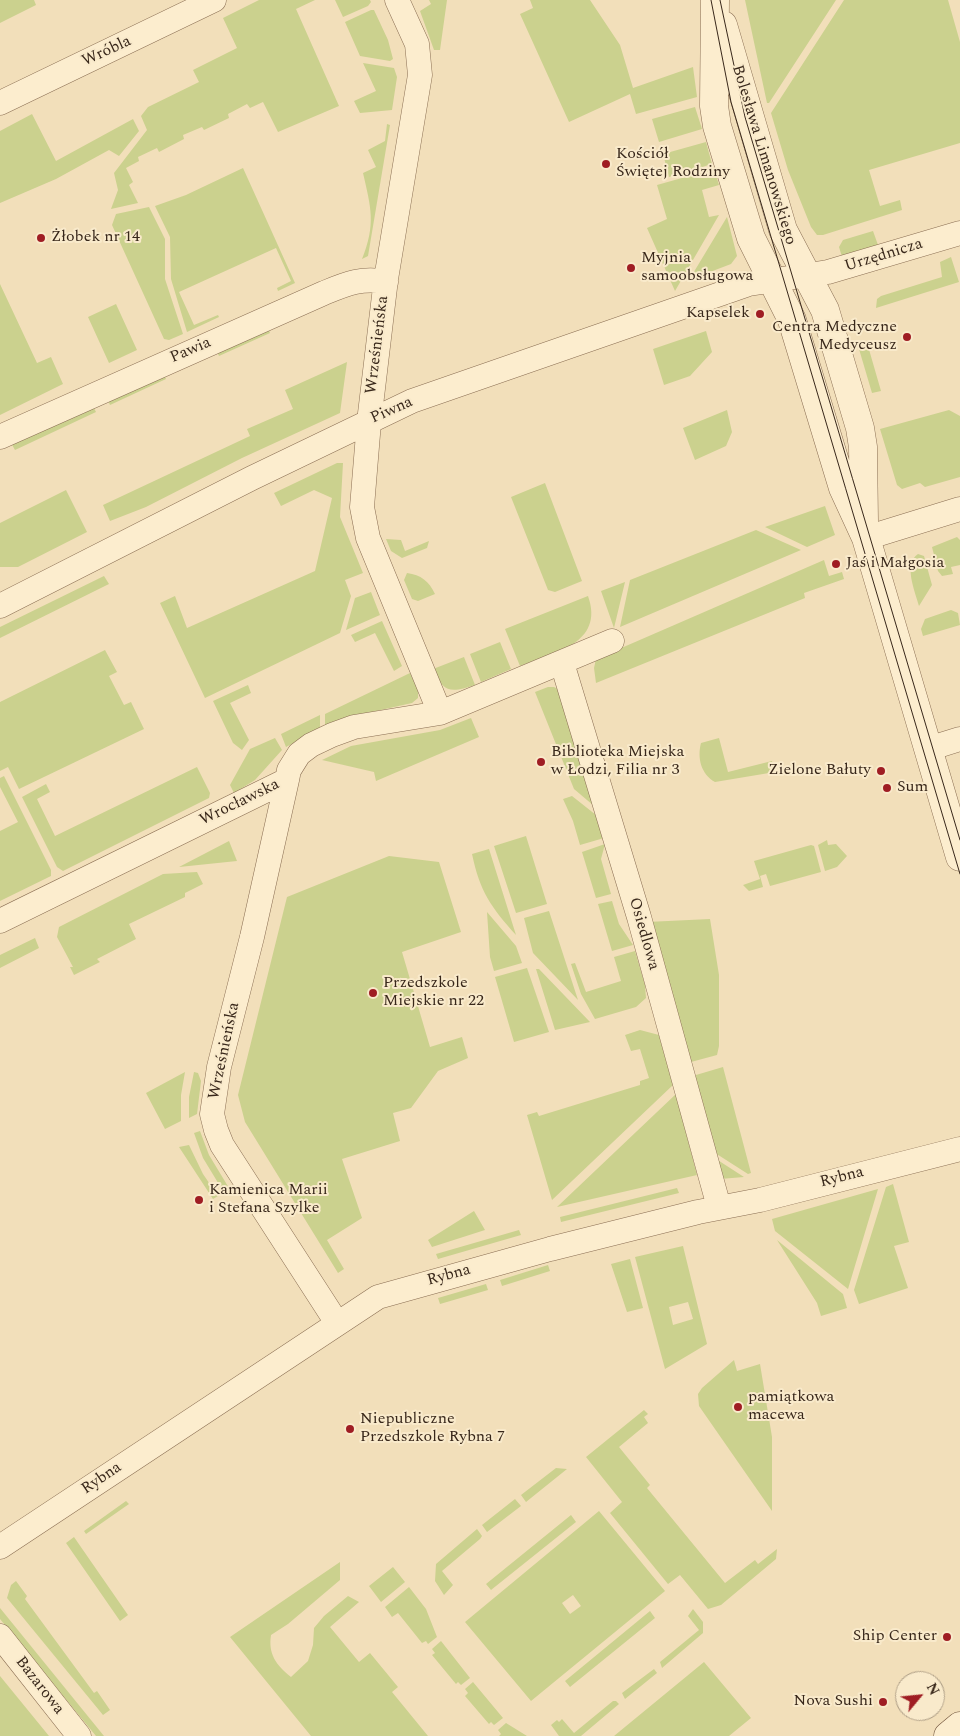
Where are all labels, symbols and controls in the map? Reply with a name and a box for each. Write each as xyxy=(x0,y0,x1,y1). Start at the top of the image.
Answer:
street label: Wróbla xyxy=(79,32,135,72)
street label: Bolesława Limanowskiego xyxy=(726,63,800,247)
place label: Kościół Świętej Rodziny xyxy=(616,145,730,183)
marker: Kościół Świętej Rodziny xyxy=(600,158,612,170)
place label: Żłobek nr 14 xyxy=(51,228,140,248)
marker: Żłobek nr 14 xyxy=(35,232,47,244)
street label: Urzędnicza xyxy=(843,235,925,277)
place label: Myjnia samoobsługowa xyxy=(641,249,753,287)
marker: Myjnia samoobsługowa xyxy=(625,262,637,274)
street label: Wrześnieńska xyxy=(362,295,394,395)
place label: Kapselek xyxy=(686,304,750,324)
marker: Kapselek xyxy=(754,308,766,320)
place label: Centra Medyczne Medyceusz xyxy=(772,318,897,356)
marker: Centra Medyczne Medyceusz xyxy=(901,331,913,343)
street label: Pawia xyxy=(168,334,214,368)
street label: Piwna xyxy=(368,393,416,429)
place label: Jaś i Małgosia xyxy=(846,554,944,574)
marker: Jaś i Małgosia xyxy=(830,558,842,570)
place label: Biblioteka Miejska w Łodzi, Filia nr 3 xyxy=(551,743,684,781)
marker: Biblioteka Miejska w Łodzi, Filia nr 3 xyxy=(535,756,547,768)
place label: Zielone Bałuty xyxy=(768,761,871,781)
marker: Zielone Bałuty xyxy=(875,765,887,777)
street label: Wrocławska xyxy=(197,775,283,831)
place label: Sum xyxy=(897,778,928,798)
marker: Sum xyxy=(881,782,893,794)
street label: Osiedlowa xyxy=(623,895,663,973)
place label: Przedszkole Miejskie nr 22 xyxy=(383,974,484,1012)
marker: Przedszkole Miejskie nr 22 xyxy=(367,987,379,999)
street label: Wrześnieńska xyxy=(205,1001,245,1101)
street label: Rybna xyxy=(818,1163,866,1193)
place label: Kamienica Marii i Stefana Szylke xyxy=(209,1181,328,1219)
marker: Kamienica Marii i Stefana Szylke xyxy=(193,1194,205,1206)
street label: Rybna xyxy=(425,1261,473,1291)
place label: pamiątkowa macewa xyxy=(748,1388,834,1426)
marker: pamiątkowa macewa xyxy=(732,1401,744,1413)
place label: Niepubliczne Przedszkole Rybna 7 xyxy=(360,1410,505,1448)
marker: Niepubliczne Przedszkole Rybna 7 xyxy=(344,1423,356,1435)
street label: Rybna xyxy=(78,1459,126,1499)
place label: Ship Center xyxy=(853,1627,937,1647)
marker: Ship Center xyxy=(941,1631,953,1643)
street label: Bazarowa xyxy=(10,1653,68,1719)
north arrow xyxy=(895,1671,945,1721)
text: N xyxy=(921,1679,945,1699)
place label: Nova Sushi xyxy=(793,1692,873,1712)
marker: Nova Sushi xyxy=(877,1696,889,1708)

